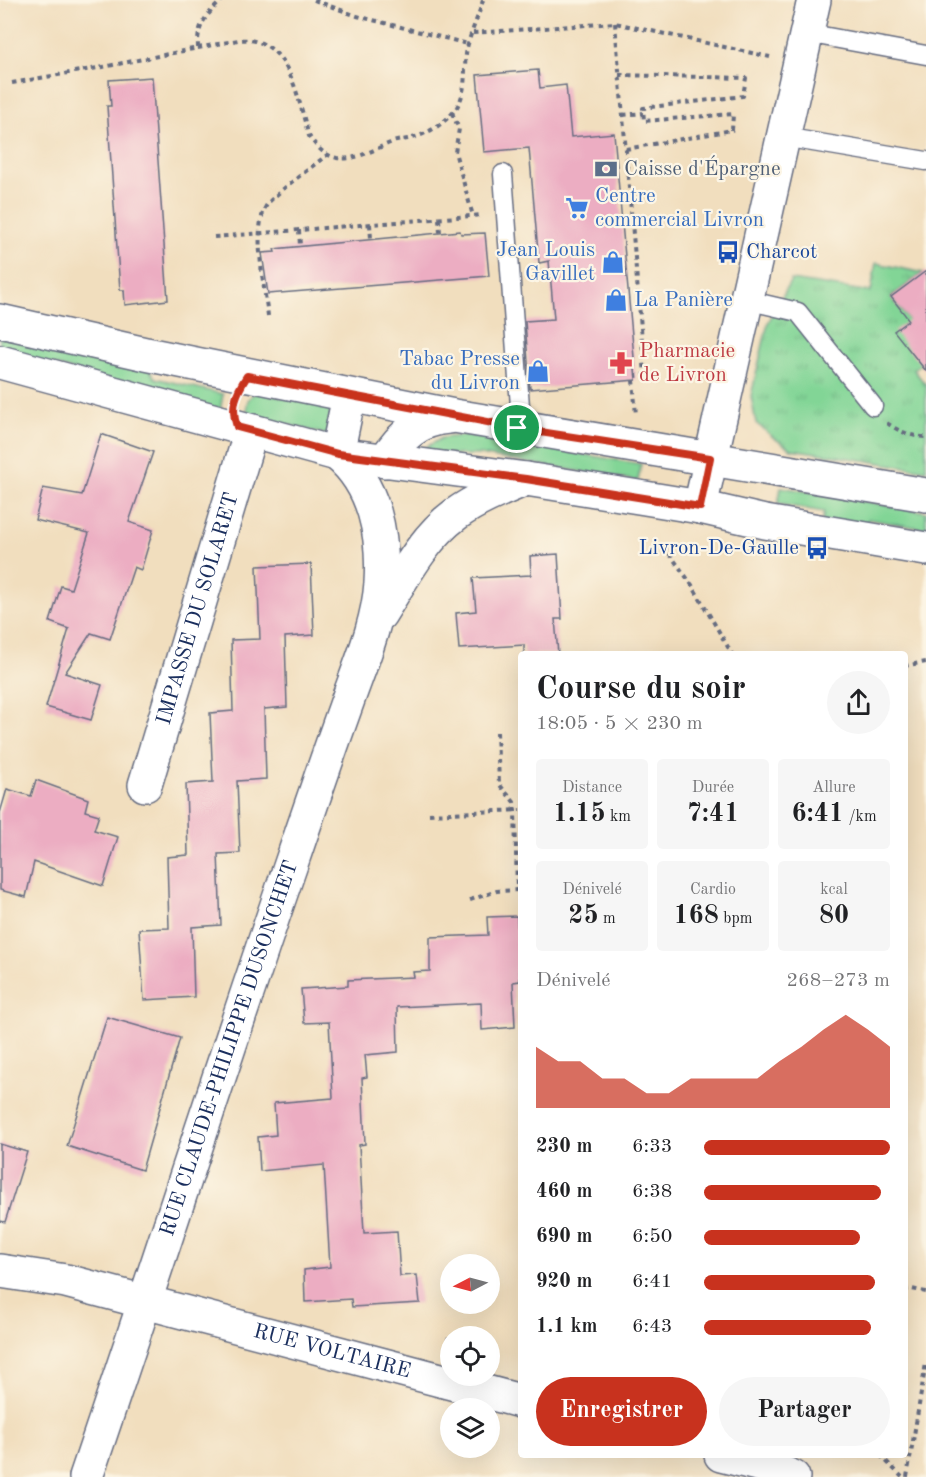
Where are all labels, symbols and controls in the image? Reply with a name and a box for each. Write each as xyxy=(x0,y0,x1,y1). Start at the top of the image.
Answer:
place label: Caisse d'Épargne xyxy=(624,155,781,180)
bank icon: Caisse d'Épargne xyxy=(593,156,619,182)
place label: Centre commercial Livron xyxy=(595,186,764,231)
supermarket icon: Centre commercial Livron xyxy=(564,195,590,221)
bus stop icon: Charcot xyxy=(715,239,741,265)
place label: Jean Louis Gavillet xyxy=(496,240,595,285)
place label: Charcot xyxy=(746,242,817,263)
shop icon: Jean Louis Gavillet xyxy=(600,249,626,275)
shop icon: La Panière xyxy=(603,287,629,313)
place label: La Panière xyxy=(634,290,733,311)
place label: Pharmacie de Livron xyxy=(639,341,735,386)
place label: Tabac Presse du Livron xyxy=(399,349,520,394)
pharmacy icon: Pharmacie de Livron xyxy=(608,350,634,376)
shop icon: Tabac Presse du Livron xyxy=(525,358,551,384)
pin xyxy=(491,402,542,453)
icon: arrive xyxy=(500,411,533,444)
street label: IMPASSE DU SOLARET xyxy=(153,490,242,727)
bus stop icon: Livron-De-Gaulle xyxy=(804,535,830,561)
place label: Livron-De-Gaulle xyxy=(638,538,799,559)
button: share xyxy=(827,671,890,734)
text: Course du soir xyxy=(536,673,746,706)
text: 18:05 · 5 × 230 m xyxy=(536,714,703,734)
text: Distance xyxy=(562,780,622,796)
text: Durée xyxy=(692,780,734,796)
text: Allure xyxy=(812,780,856,796)
text: 1.15 xyxy=(553,801,606,827)
text: 7:41 xyxy=(687,801,739,827)
text: 6:41 xyxy=(791,801,844,827)
text: km xyxy=(606,809,631,825)
text: /km xyxy=(844,809,877,825)
street label: RUE CLAUDE-PHILIPPE DUSONCHET xyxy=(157,858,302,1239)
text: Dénivelé xyxy=(562,882,622,898)
text: Cardio xyxy=(690,882,736,898)
text: kcal xyxy=(820,882,848,898)
text: 25 xyxy=(568,903,598,929)
text: 168 xyxy=(674,903,719,929)
text: 80 xyxy=(819,903,849,929)
text: m xyxy=(598,911,616,927)
text: bpm xyxy=(719,911,752,927)
text: Dénivelé xyxy=(536,971,610,991)
text: 268–273 m xyxy=(787,971,890,991)
text: 230 m xyxy=(536,1137,592,1157)
text: 6:33 xyxy=(632,1137,672,1157)
text: 460 m xyxy=(536,1182,592,1202)
text: 6:38 xyxy=(632,1182,672,1202)
text: 690 m xyxy=(536,1227,592,1247)
text: 6:50 xyxy=(632,1227,672,1247)
north arrow xyxy=(440,1254,500,1314)
map controls xyxy=(440,1254,500,1458)
text: 920 m xyxy=(536,1272,592,1292)
text: 6:41 xyxy=(632,1272,672,1292)
text: 1.1 km xyxy=(536,1317,598,1337)
text: 6:43 xyxy=(632,1317,672,1337)
street label: RUE VOLTAIRE xyxy=(251,1320,413,1382)
button: locate xyxy=(440,1326,500,1386)
button: Enregistrer xyxy=(536,1377,707,1446)
button: Partager xyxy=(719,1377,890,1446)
button: layers xyxy=(440,1398,500,1458)

